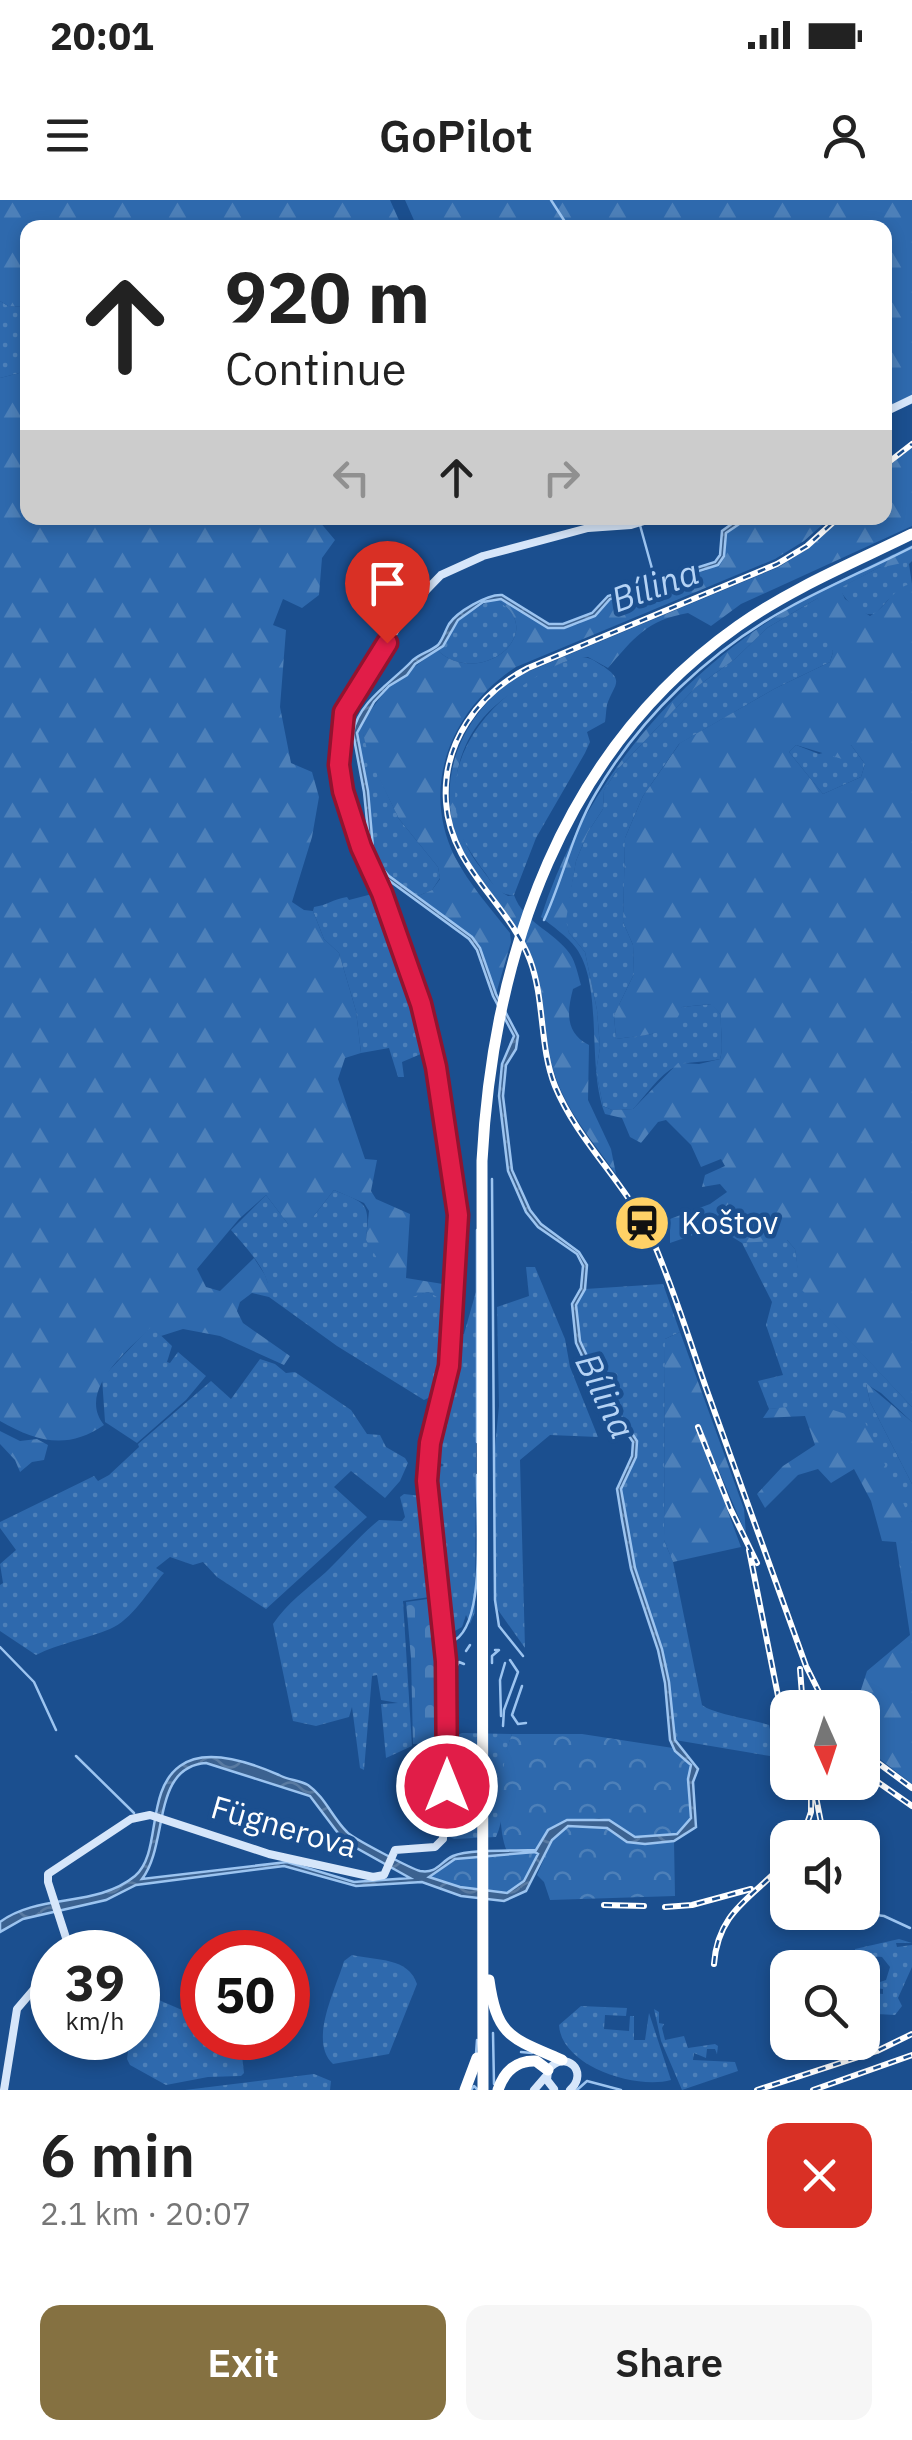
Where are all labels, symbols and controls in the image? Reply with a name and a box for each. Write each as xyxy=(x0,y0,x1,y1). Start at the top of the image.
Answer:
text: 20:01 xyxy=(50,11,154,60)
text: GoPilot xyxy=(379,106,533,164)
icon: menu xyxy=(40,108,95,163)
icon: person xyxy=(817,108,872,163)
text: 920 m xyxy=(225,251,430,342)
icon: ahead xyxy=(60,260,190,390)
text: Continue xyxy=(225,339,407,397)
icon: left xyxy=(324,450,379,505)
icon: ahead xyxy=(429,450,484,505)
icon: right xyxy=(534,450,589,505)
pin xyxy=(345,541,430,644)
water label: Bílina xyxy=(605,548,705,622)
icon: arrive xyxy=(360,556,415,611)
station icon: Koštov xyxy=(612,1193,672,1253)
place label: Koštov xyxy=(681,1201,779,1243)
water label: Bílina xyxy=(566,1345,646,1446)
north arrow xyxy=(770,1690,880,1800)
map controls xyxy=(770,1690,880,2060)
position arrow xyxy=(395,1734,499,1838)
street label: Fügnerova xyxy=(207,1785,362,1867)
button: sound xyxy=(770,1820,880,1930)
speed limit sign: 50 xyxy=(180,1930,310,2060)
text: 39 xyxy=(65,1950,125,2015)
button: search xyxy=(770,1950,880,2060)
text: km/h xyxy=(66,2004,124,2037)
text: 6 min xyxy=(40,2115,195,2194)
button: close xyxy=(767,2123,872,2228)
text: 2.1 km · 20:07 xyxy=(40,2192,251,2234)
button: Exit xyxy=(40,2305,446,2420)
button: Share xyxy=(466,2305,872,2420)

